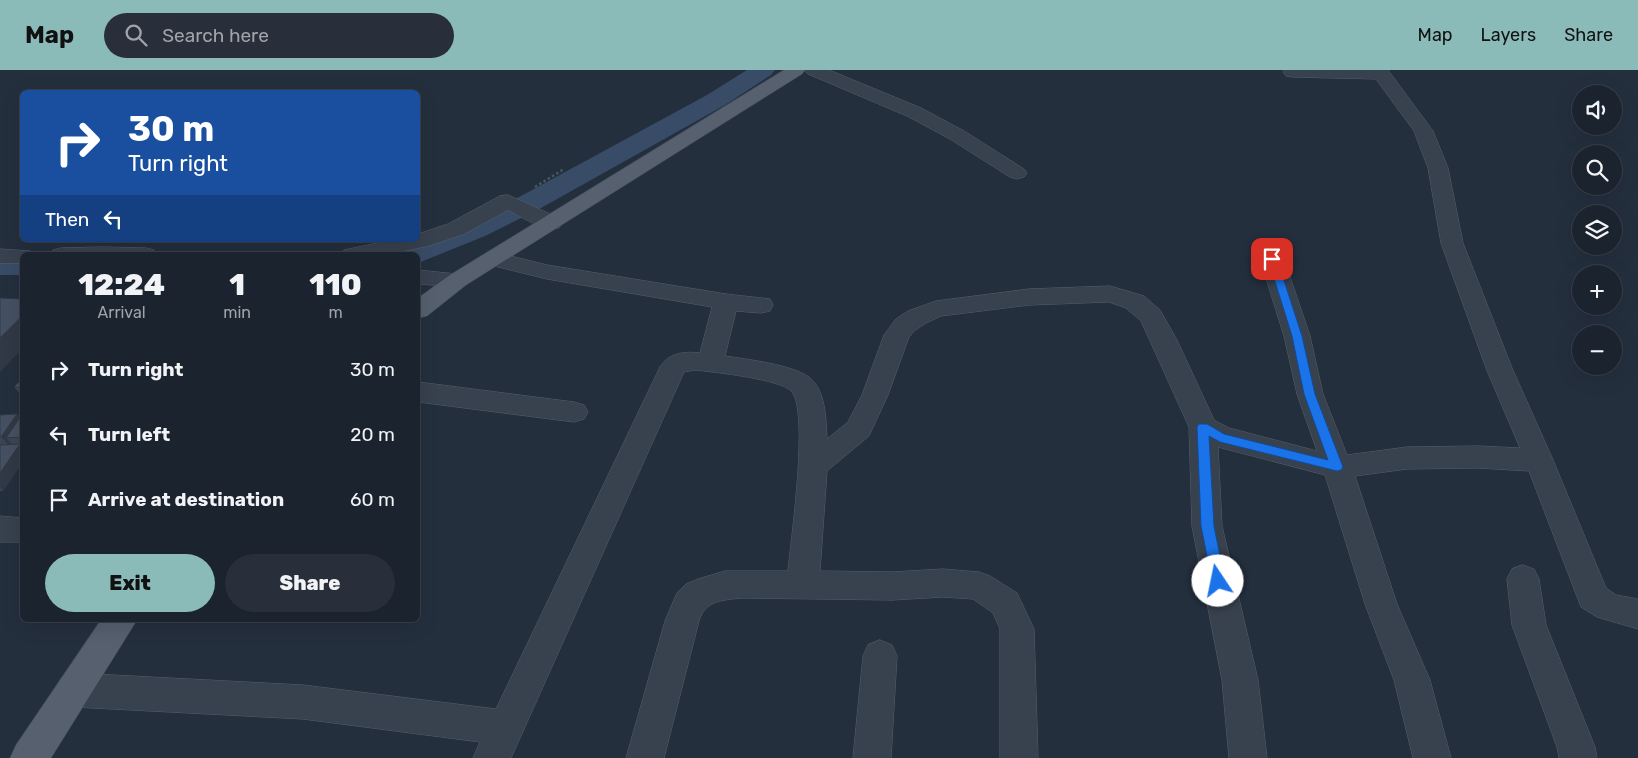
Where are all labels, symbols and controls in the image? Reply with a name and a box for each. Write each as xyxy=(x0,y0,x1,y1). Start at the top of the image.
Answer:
search box xyxy=(104,13,454,58)
text: Map xyxy=(25,21,74,49)
icon: search xyxy=(122,21,150,49)
text: Search here xyxy=(162,24,269,47)
text: Map xyxy=(1418,24,1453,46)
text: Layers xyxy=(1481,24,1536,46)
text: Share xyxy=(1564,24,1613,46)
map controls xyxy=(1572,85,1622,375)
button: sound xyxy=(1572,85,1622,135)
text: 30 m xyxy=(128,108,214,150)
icon: right xyxy=(45,110,110,175)
button: search xyxy=(1572,145,1622,195)
text: Turn right xyxy=(128,150,228,177)
icon: left xyxy=(99,205,127,233)
button: layers xyxy=(1572,205,1622,255)
text: Then xyxy=(45,208,89,231)
pin xyxy=(1251,238,1293,280)
icon: arrive xyxy=(1258,245,1286,273)
button: + xyxy=(1572,265,1622,315)
text: 12:24 xyxy=(78,267,165,303)
text: 1 xyxy=(229,267,245,303)
text: 110 xyxy=(309,267,362,303)
text: Arrival xyxy=(98,303,146,322)
text: min xyxy=(223,303,251,322)
text: m xyxy=(328,303,343,322)
button: − xyxy=(1572,325,1622,375)
icon: right xyxy=(45,356,73,384)
text: Turn right xyxy=(88,358,183,381)
text: 30 m xyxy=(350,358,395,381)
icon: left xyxy=(45,421,73,449)
text: Turn left xyxy=(88,423,170,446)
text: 20 m xyxy=(350,423,395,446)
icon: arrive xyxy=(45,486,73,514)
text: Arrive at destination xyxy=(88,488,284,511)
text: 60 m xyxy=(350,488,395,511)
button: Exit xyxy=(45,554,215,612)
button: Share xyxy=(225,554,395,612)
position arrow xyxy=(1191,554,1243,606)

